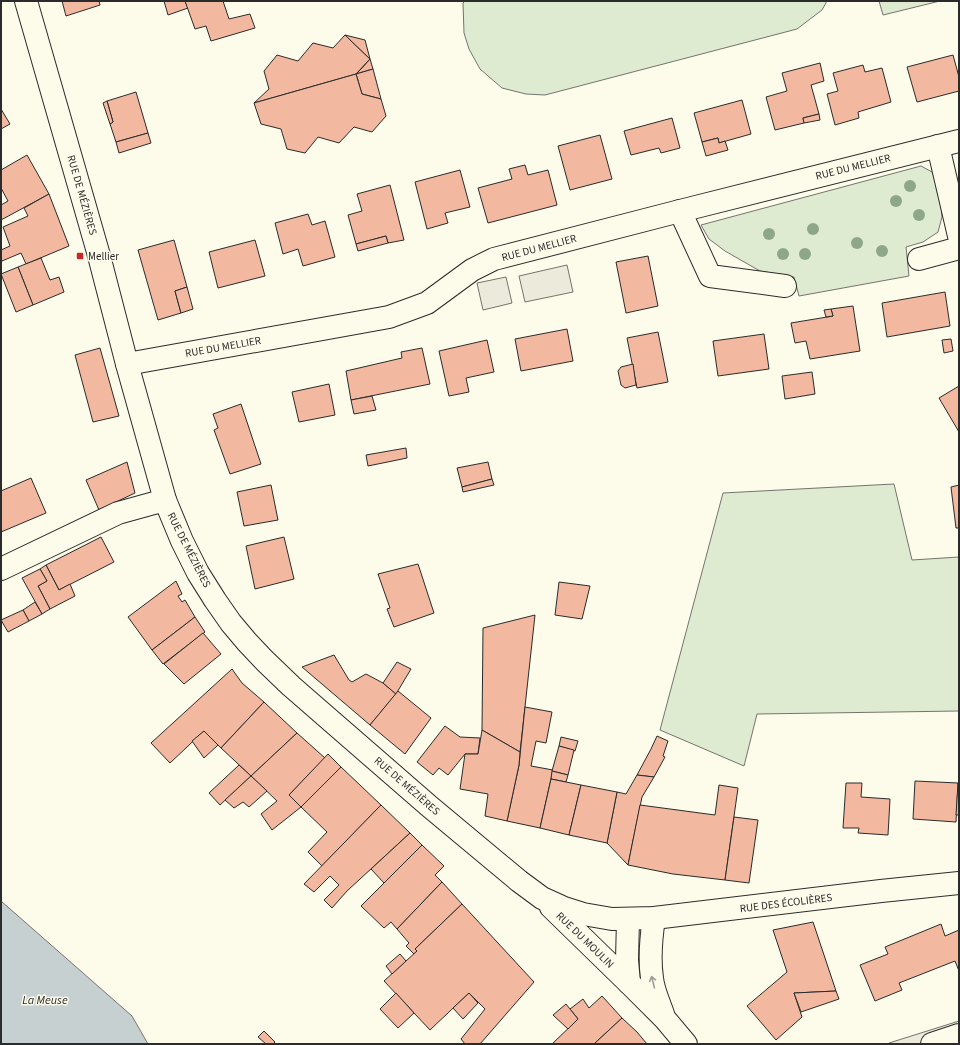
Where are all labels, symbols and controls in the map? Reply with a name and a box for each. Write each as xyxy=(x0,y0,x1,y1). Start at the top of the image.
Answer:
street label: RUE DU MELLIER xyxy=(814,150,892,184)
street label: RUE DE MÉZIÈRES xyxy=(63,153,101,237)
street label: RUE DU MELLIER xyxy=(500,231,578,265)
place label: Mellier xyxy=(88,249,119,264)
marker: Mellier xyxy=(75,251,85,261)
street label: RUE DU MELLIER xyxy=(184,333,262,361)
street label: RUE DE MÉZIÈRES xyxy=(164,510,214,590)
street label: RUE DE MÉZIÈRES xyxy=(371,753,443,819)
street label: RUE DES ÉCOLIÈRES xyxy=(739,890,833,916)
street label: RUE DU MOULIN xyxy=(553,908,617,972)
one-way arrow xyxy=(649,975,656,988)
water label: La Meuse xyxy=(22,992,68,1009)

